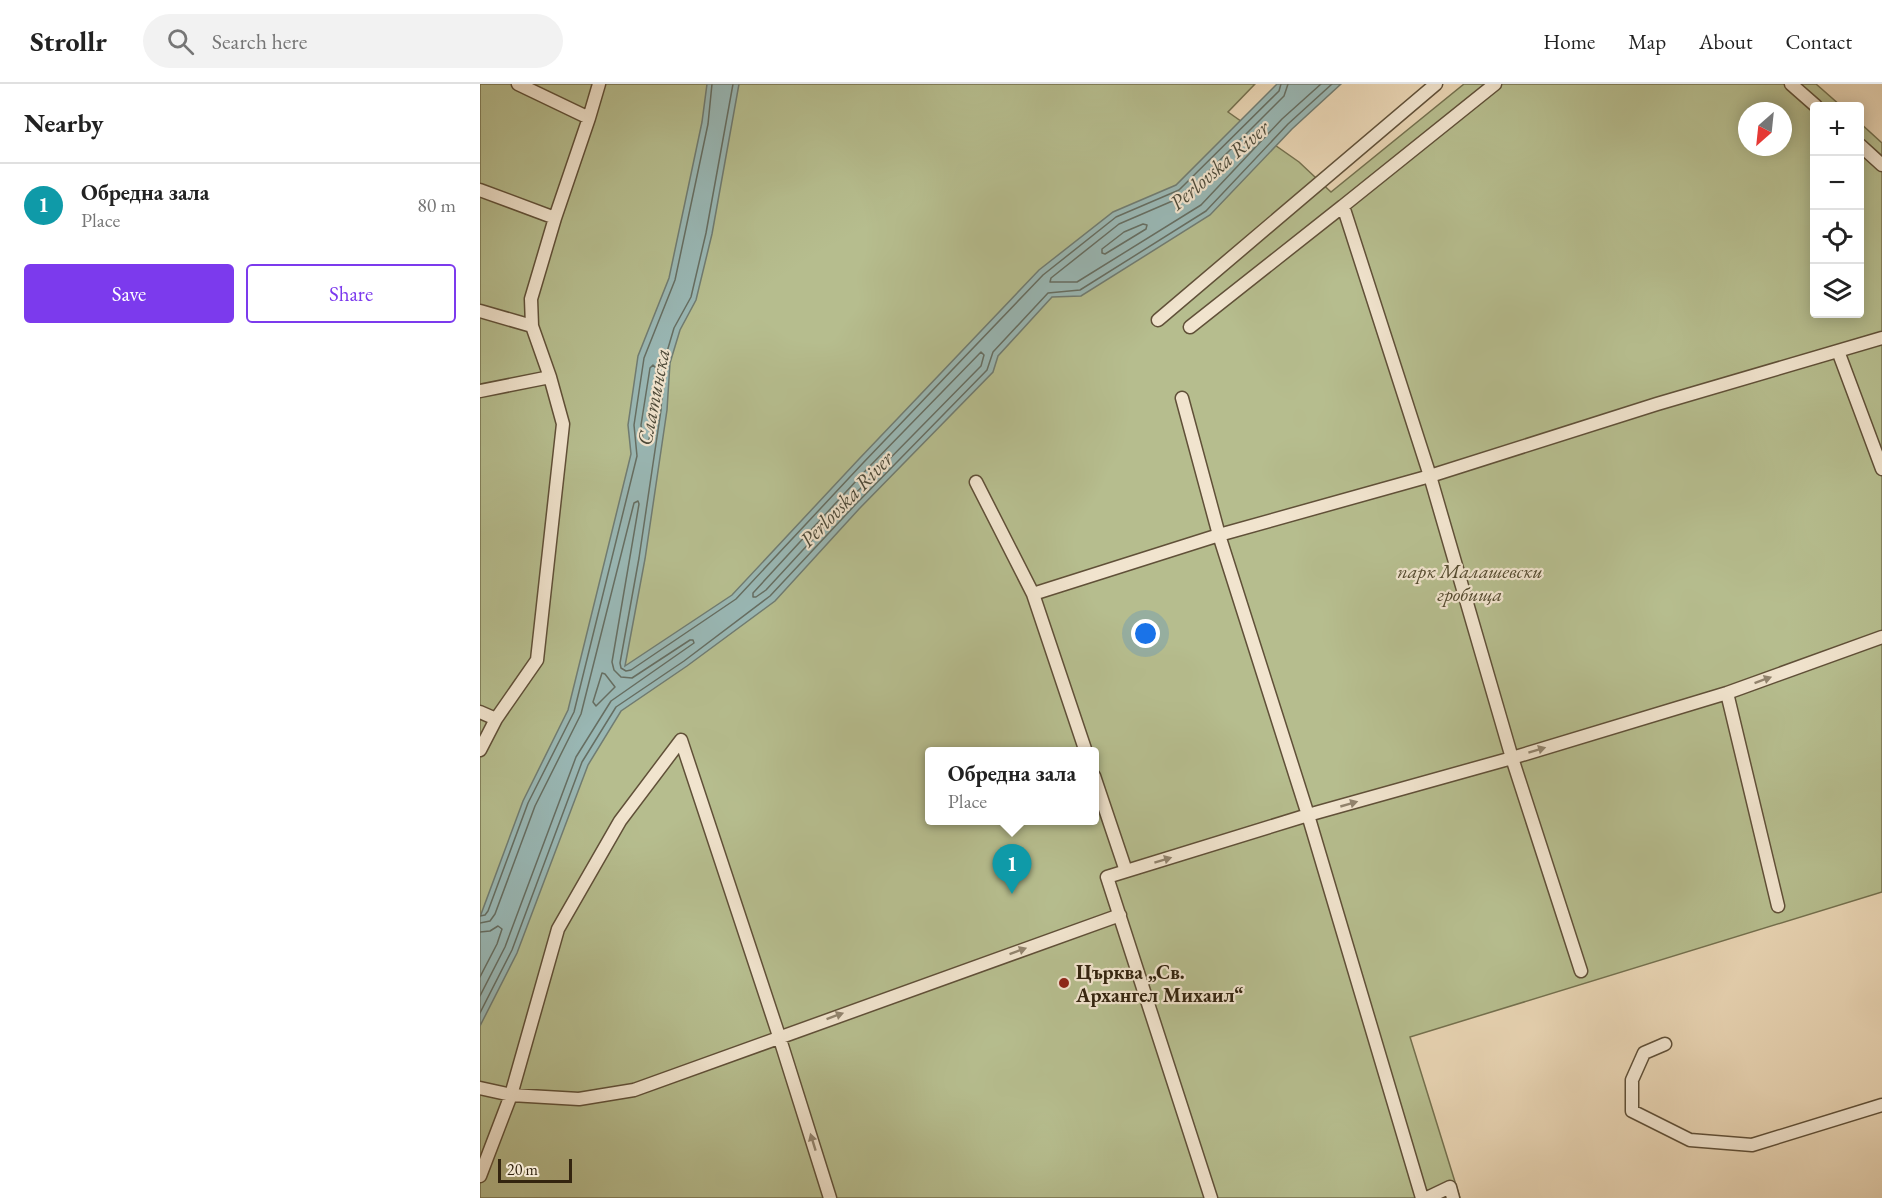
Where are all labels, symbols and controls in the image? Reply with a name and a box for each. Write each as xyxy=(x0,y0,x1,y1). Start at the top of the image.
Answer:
search box xyxy=(143,14,563,68)
text: Strollr xyxy=(30,23,107,59)
icon: search xyxy=(164,25,197,58)
text: Search here xyxy=(212,27,307,56)
text: Home xyxy=(1543,28,1595,55)
text: Map xyxy=(1628,28,1666,55)
text: About xyxy=(1699,28,1752,55)
text: Contact xyxy=(1785,28,1852,55)
north arrow xyxy=(1738,102,1792,156)
map controls xyxy=(1810,102,1864,318)
button: + xyxy=(1810,102,1864,156)
text: Nearby xyxy=(24,106,104,140)
water label: Perlovska River xyxy=(1164,114,1275,216)
button: − xyxy=(1810,156,1864,210)
text: Обредна зала xyxy=(81,178,209,207)
text: 1 xyxy=(38,192,49,218)
text: 80 m xyxy=(417,192,456,218)
text: Place xyxy=(81,207,120,233)
button: locate xyxy=(1810,210,1864,264)
button: Save xyxy=(24,264,234,323)
button: Share xyxy=(246,264,456,323)
button: layers xyxy=(1810,264,1864,318)
water label: Слатинска xyxy=(630,346,676,448)
water label: Perlovska River xyxy=(793,444,899,553)
park label: парк Малашевски гробища xyxy=(1397,558,1543,607)
your location xyxy=(1131,619,1160,648)
one-way arrow xyxy=(1754,675,1772,684)
one-way arrow xyxy=(1528,745,1546,754)
popup xyxy=(925,747,1099,825)
text: Обредна зала xyxy=(948,759,1076,788)
text: Place xyxy=(948,788,987,814)
one-way arrow xyxy=(1340,798,1359,808)
pin: 1 xyxy=(992,844,1032,894)
one-way arrow xyxy=(1154,855,1172,864)
one-way arrow xyxy=(1010,946,1028,956)
place label: Църква „Св. Архангел Михаил“ xyxy=(1075,959,1244,1008)
marker: Църква „Св. Архангел Михаил“ xyxy=(1057,976,1071,990)
one-way arrow xyxy=(826,1011,844,1021)
one-way arrow xyxy=(807,1133,817,1151)
scale bar xyxy=(498,1156,572,1184)
text: 20 m xyxy=(507,1159,538,1180)

